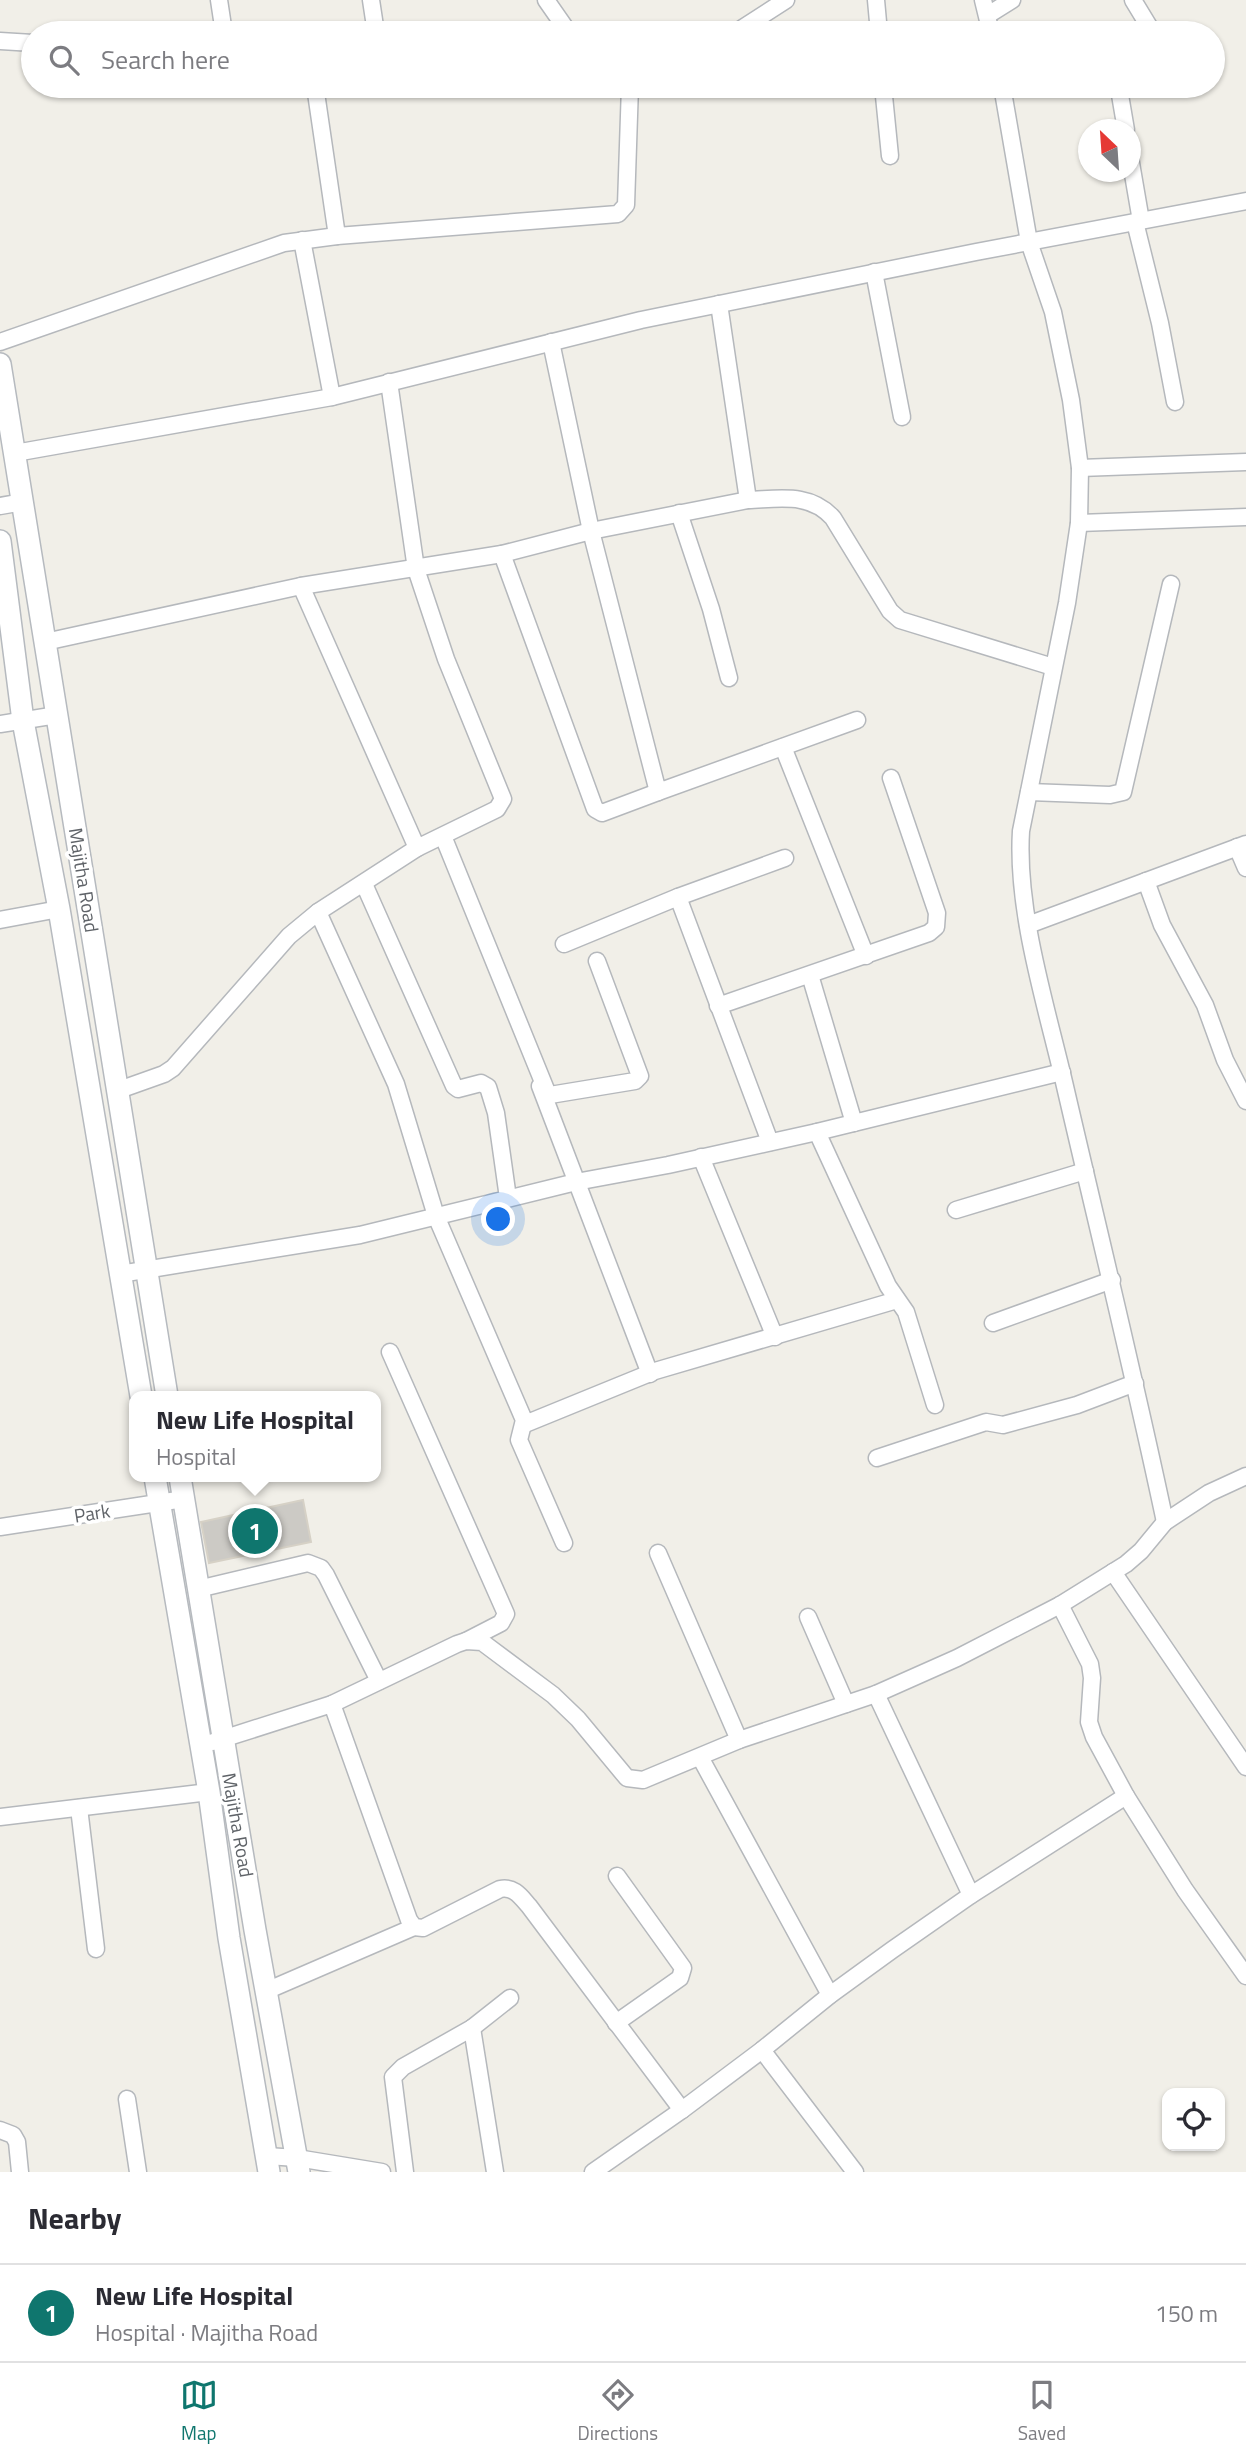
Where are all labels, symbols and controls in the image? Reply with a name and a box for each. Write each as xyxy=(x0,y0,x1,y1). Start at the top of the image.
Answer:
search box xyxy=(21,21,1225,98)
text: Search here xyxy=(101,40,230,79)
icon: search xyxy=(45,41,83,79)
north arrow xyxy=(1078,119,1141,182)
street label: Majitha Road xyxy=(62,826,107,934)
your location xyxy=(481,1202,515,1236)
popup xyxy=(129,1391,381,1482)
text: New Life Hospital xyxy=(156,1400,354,1439)
text: Hospital xyxy=(156,1439,236,1474)
street label: Park xyxy=(72,1495,112,1530)
pin: 1 xyxy=(232,1505,278,1557)
street label: Majitha Road xyxy=(215,1770,262,1879)
map controls xyxy=(1162,2088,1225,2151)
button: locate xyxy=(1162,2088,1225,2151)
text: Nearby xyxy=(28,2195,121,2241)
text: New Life Hospital xyxy=(95,2276,293,2315)
text: 1 xyxy=(45,2296,57,2331)
text: 150 m xyxy=(1155,2296,1218,2331)
text: Hospital · Majitha Road xyxy=(95,2315,318,2350)
tab: Map xyxy=(180,2376,218,2447)
tab: Directions xyxy=(578,2376,658,2447)
tab: Saved xyxy=(1018,2376,1066,2447)

